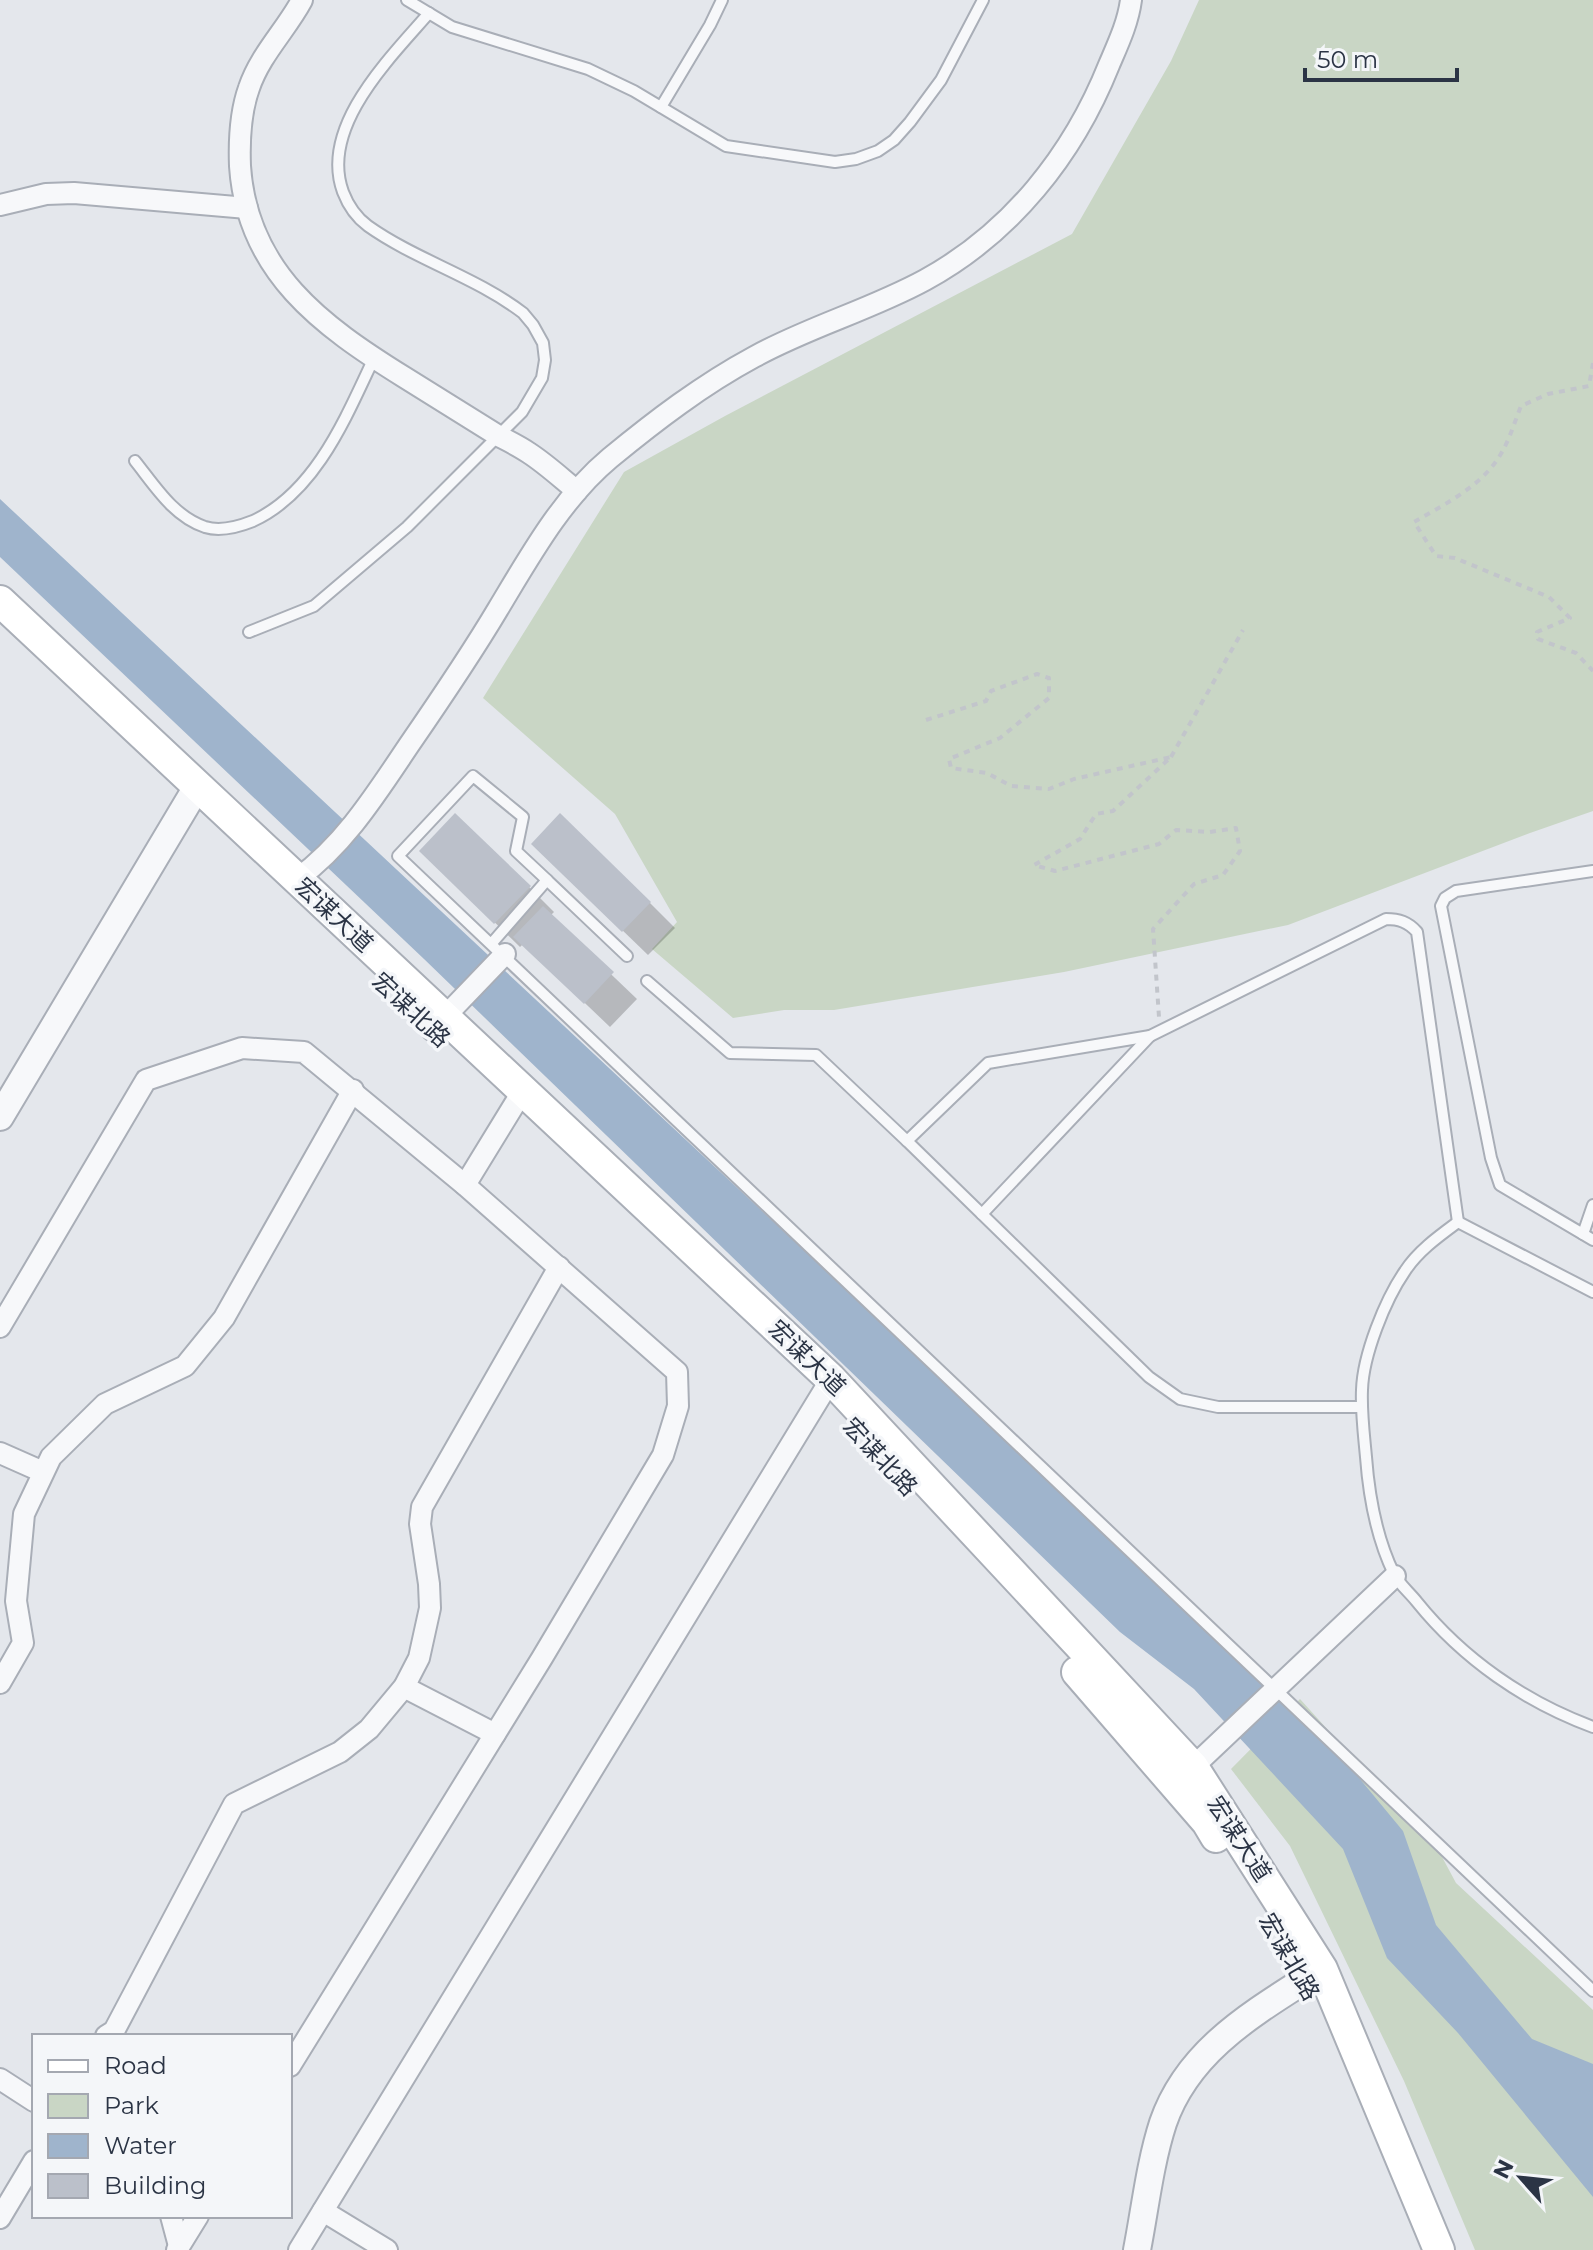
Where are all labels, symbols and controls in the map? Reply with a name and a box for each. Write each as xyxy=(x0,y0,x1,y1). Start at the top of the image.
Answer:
scale bar xyxy=(1305,32,1457,82)
text: 50 m xyxy=(1317,45,1378,74)
street label: 宏谋大道 xyxy=(289,871,379,958)
street label: 宏谋北路 xyxy=(366,966,456,1053)
street label: 宏谋大道 xyxy=(763,1314,852,1401)
street label: 宏谋北路 xyxy=(837,1412,924,1502)
street label: 宏谋大道 xyxy=(1201,1791,1278,1887)
street label: 宏谋北路 xyxy=(1253,1908,1326,2006)
legend xyxy=(32,2034,292,2218)
text: Road xyxy=(104,2051,167,2080)
text: Park xyxy=(104,2091,159,2120)
text: Water xyxy=(104,2131,177,2160)
north arrow xyxy=(1481,2138,1561,2218)
text: N xyxy=(1488,2155,1520,2183)
text: Building xyxy=(104,2171,207,2200)

